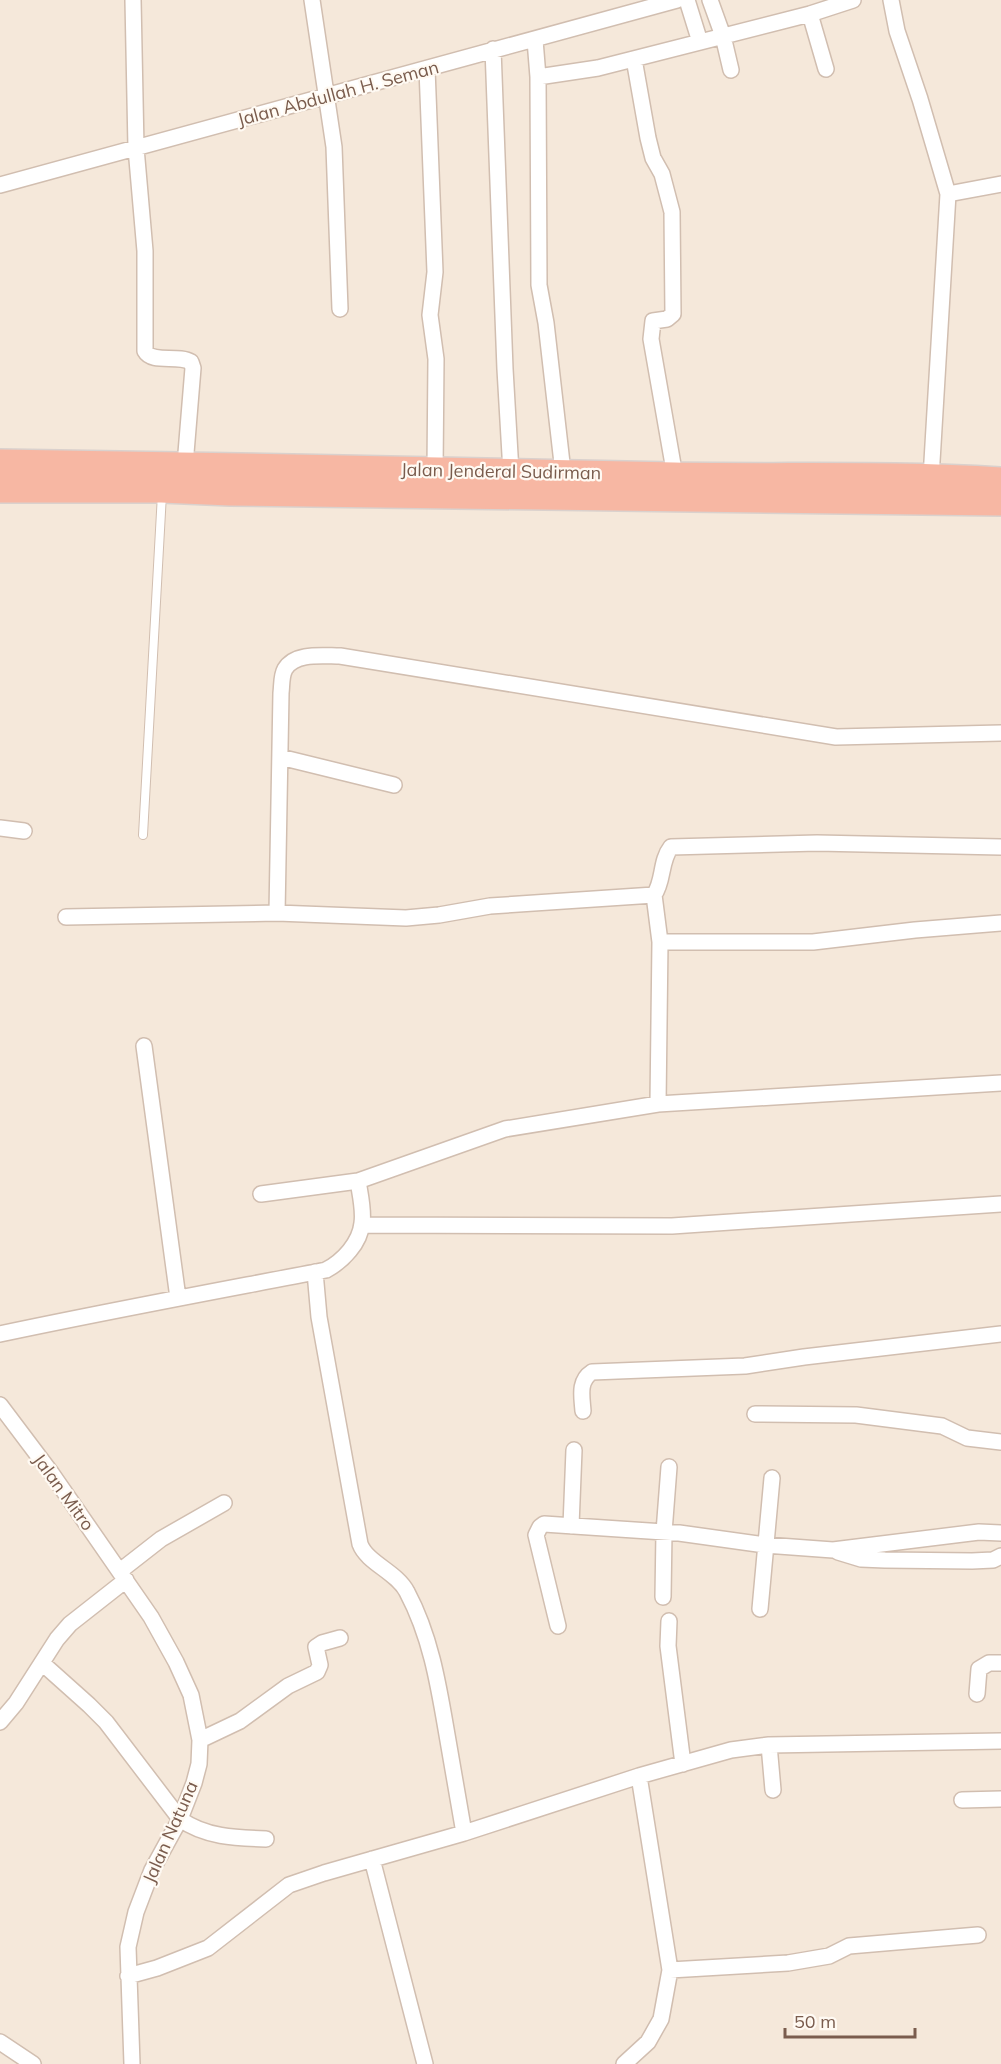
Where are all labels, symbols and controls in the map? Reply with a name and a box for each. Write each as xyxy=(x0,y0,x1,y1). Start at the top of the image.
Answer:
street label: Jalan Abdullah H. Seman xyxy=(235,55,441,131)
street label: Jalan Jenderal Sudirman xyxy=(401,458,601,484)
street label: Jalan Mitro xyxy=(28,1449,100,1535)
street label: Jalan Natuna xyxy=(137,1777,203,1887)
scale bar xyxy=(785,2001,916,2039)
text: 50 m xyxy=(794,2010,836,2033)

